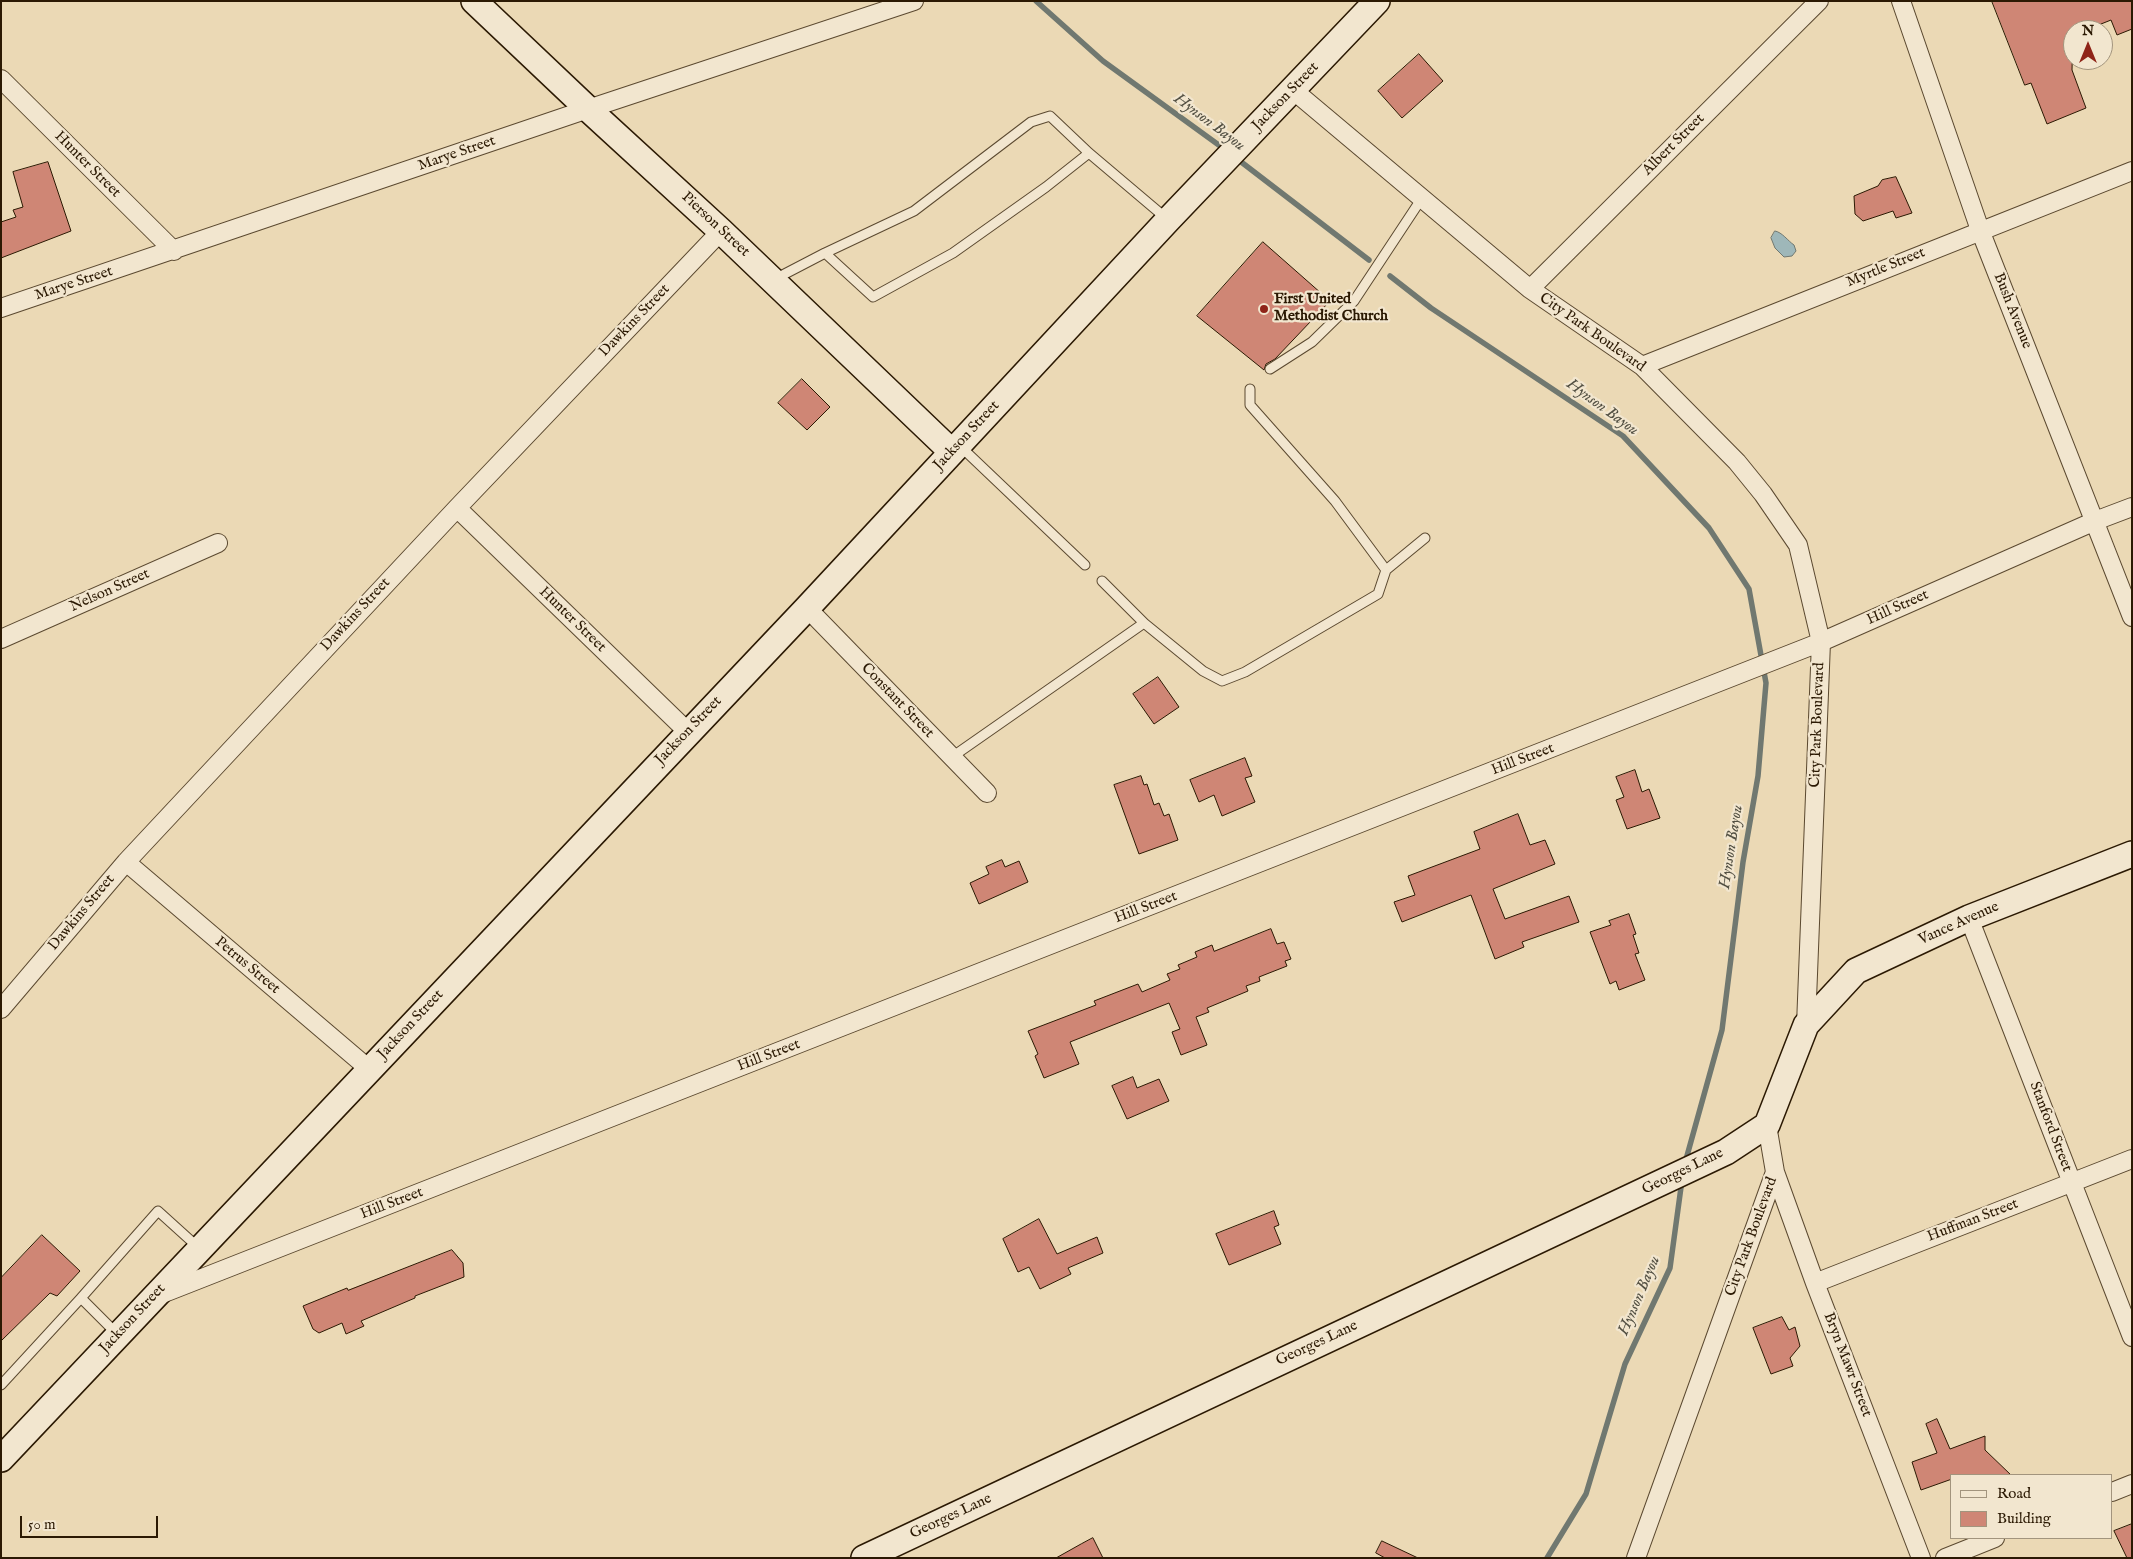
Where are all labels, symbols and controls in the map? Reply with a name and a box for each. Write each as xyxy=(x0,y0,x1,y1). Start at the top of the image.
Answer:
north arrow xyxy=(2063,20,2113,70)
text: N xyxy=(2082,22,2094,40)
street label: Jackson Street xyxy=(1249,59,1323,135)
water label: Hynson Bayou xyxy=(1170,90,1248,156)
street label: Albert Street xyxy=(1639,110,1709,180)
street label: Hunter Street xyxy=(50,128,124,202)
street label: Marye Street xyxy=(416,132,498,176)
street label: Pierson Street xyxy=(677,189,753,261)
street label: Myrtle Street xyxy=(1844,244,1928,292)
street label: Marye Street xyxy=(33,263,115,305)
street label: Bush Avenue xyxy=(1989,271,2035,351)
street label: Dawkins Street xyxy=(596,281,674,361)
street label: City Park Boulevard xyxy=(1535,290,1649,376)
place label: First United Methodist Church xyxy=(1274,291,1388,326)
marker: First United Methodist Church xyxy=(1258,303,1270,315)
water label: Hynson Bayou xyxy=(1562,375,1642,441)
street label: Jackson Street xyxy=(930,397,1004,475)
street label: Nelson Street xyxy=(67,565,153,617)
street label: Dawkins Street xyxy=(317,575,395,655)
street label: Hunter Street xyxy=(535,583,609,657)
street label: Hill Street xyxy=(1864,586,1932,630)
street label: Constant Street xyxy=(857,660,937,742)
street label: City Park Boulevard xyxy=(1807,662,1829,788)
street label: Jackson Street xyxy=(652,693,726,769)
street label: Hill Street xyxy=(1489,740,1557,780)
water label: Hynson Bayou xyxy=(1716,804,1748,890)
street label: Dawkins Street xyxy=(45,871,119,955)
street label: Hill Street xyxy=(1112,888,1180,928)
street label: Vance Avenue xyxy=(1916,898,2002,950)
street label: Petrus Street xyxy=(211,934,283,998)
street label: Jackson Street xyxy=(374,986,448,1064)
street label: Hill Street xyxy=(735,1036,803,1076)
street label: Stanford Street xyxy=(2025,1080,2075,1174)
street label: Georges Lane xyxy=(1640,1145,1726,1199)
street label: City Park Boulevard xyxy=(1722,1175,1782,1299)
street label: Hill Street xyxy=(358,1184,426,1224)
street label: Huffman Street xyxy=(1925,1195,2021,1247)
water label: Hynson Bayou xyxy=(1615,1253,1665,1339)
street label: Jackson Street xyxy=(96,1280,170,1358)
street label: Bryn Mawr Street xyxy=(1819,1310,1875,1420)
street label: Georges Lane xyxy=(1273,1317,1361,1371)
legend xyxy=(1950,1474,2113,1539)
text: Road xyxy=(1997,1484,2031,1503)
street label: Georges Lane xyxy=(907,1490,995,1544)
scale bar xyxy=(22,1506,160,1538)
text: Building xyxy=(1997,1509,2051,1528)
text: 50 m xyxy=(28,1515,56,1534)

